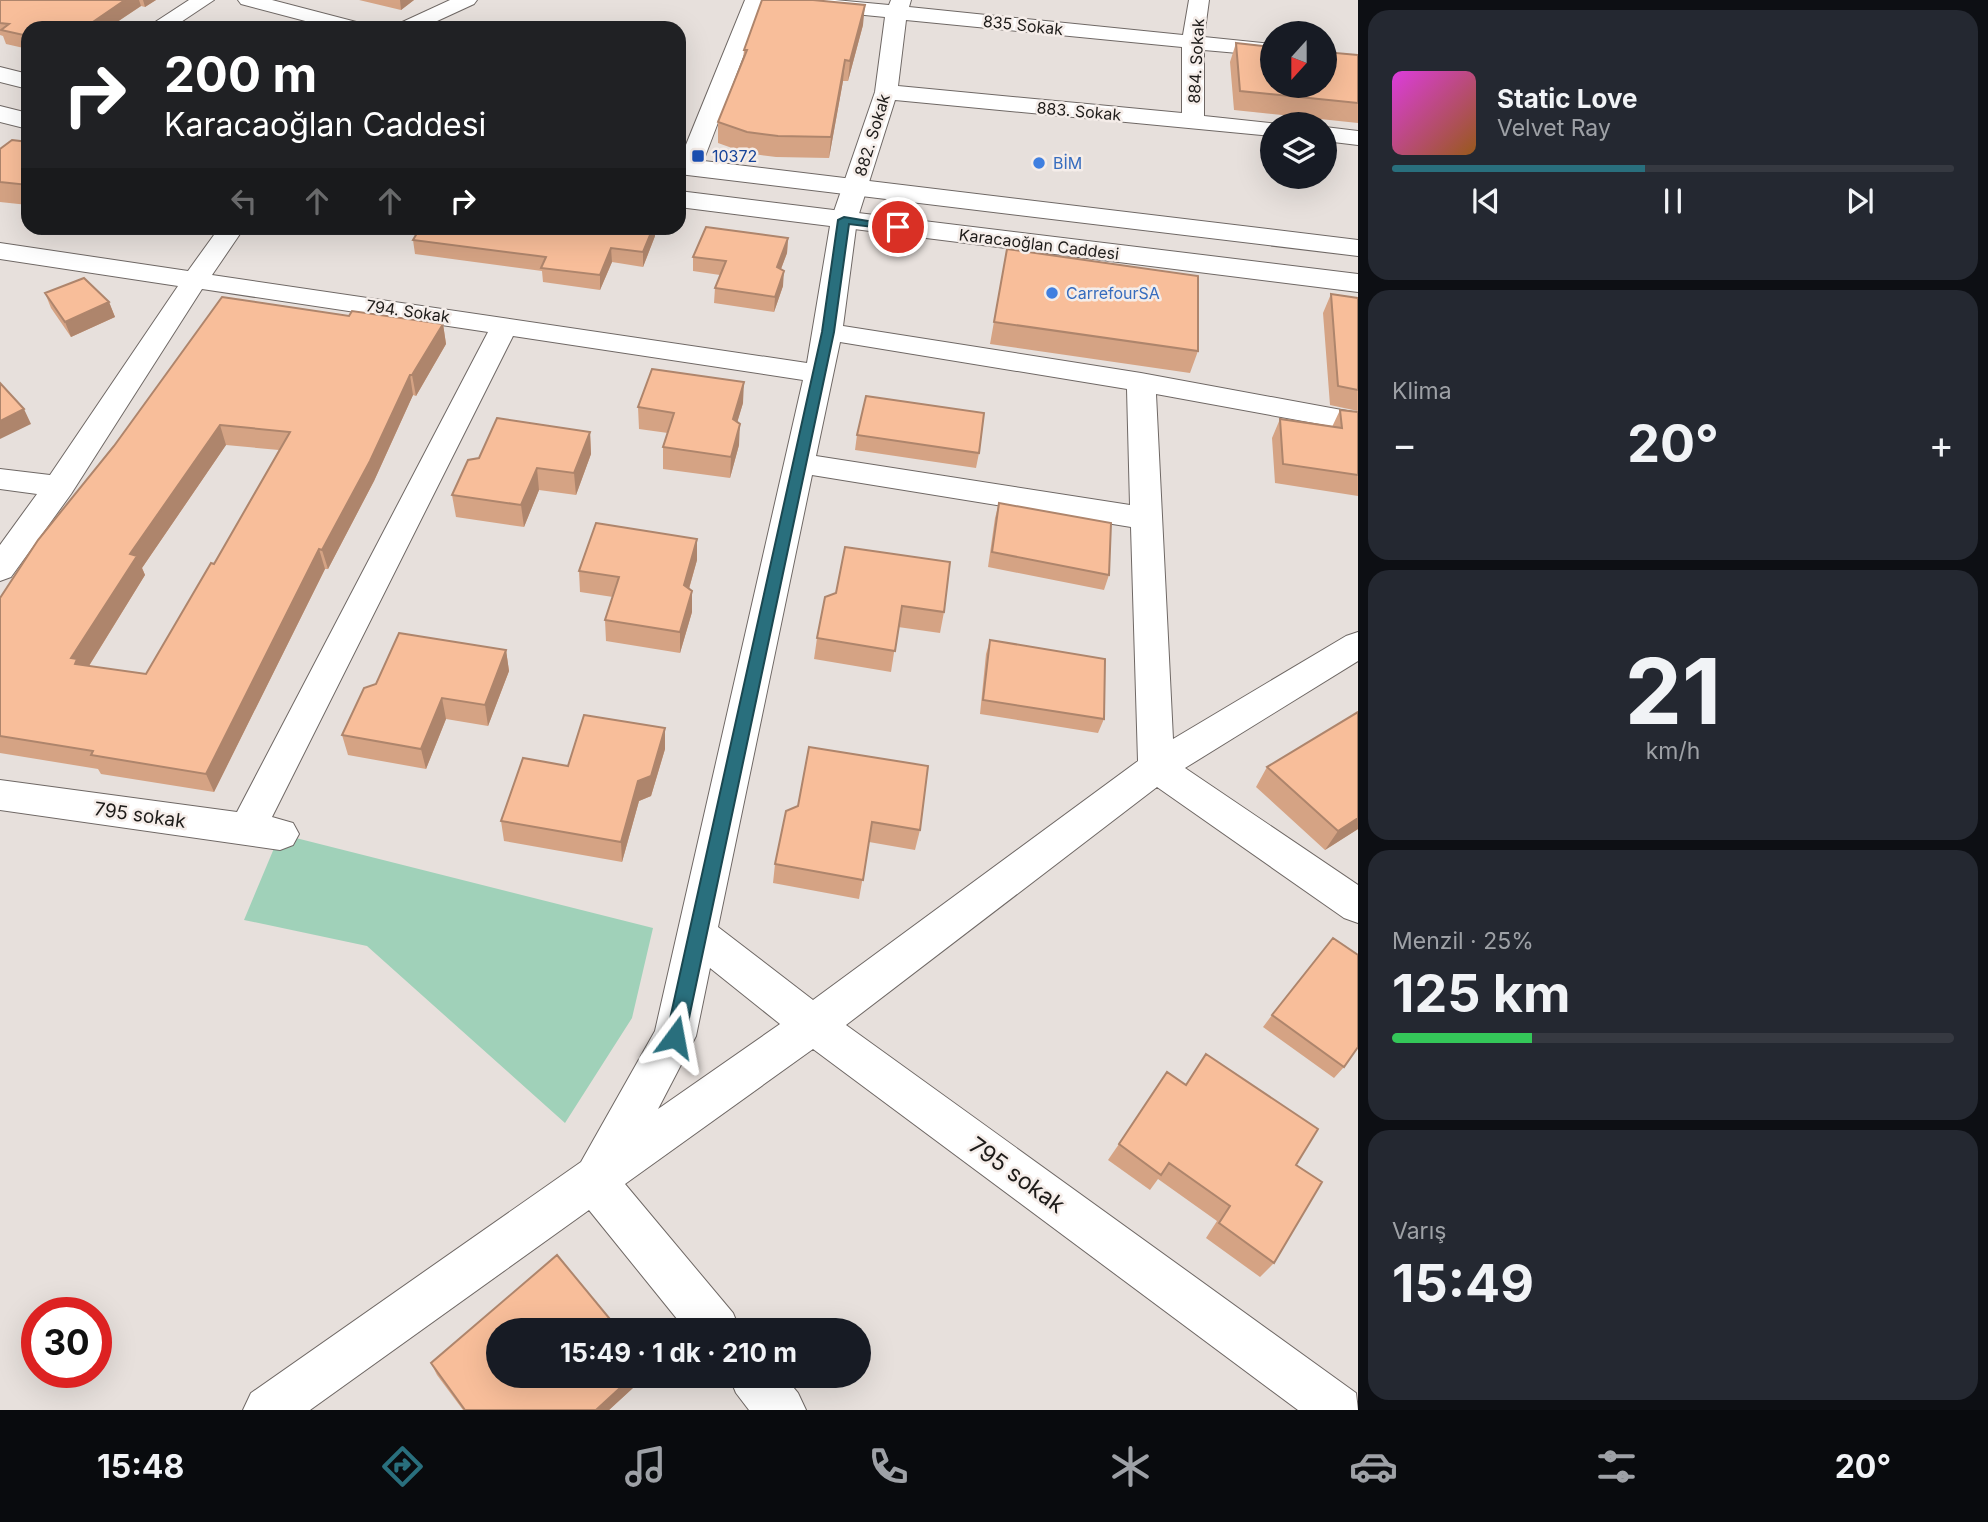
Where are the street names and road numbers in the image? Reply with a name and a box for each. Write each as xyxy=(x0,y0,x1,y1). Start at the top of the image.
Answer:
street label: 835 Sokak xyxy=(982,11,1064,39)
street label: 884. Sokak xyxy=(1184,18,1208,104)
street label: 882. Sokak xyxy=(850,91,894,179)
street label: 883. Sokak xyxy=(1036,97,1122,125)
street label: Karacaoğlan Caddesi xyxy=(958,224,1120,264)
street label: 794. Sokak xyxy=(365,295,451,327)
street label: 795 sokak xyxy=(93,797,188,833)
street label: 795 sokak xyxy=(964,1131,1071,1219)

